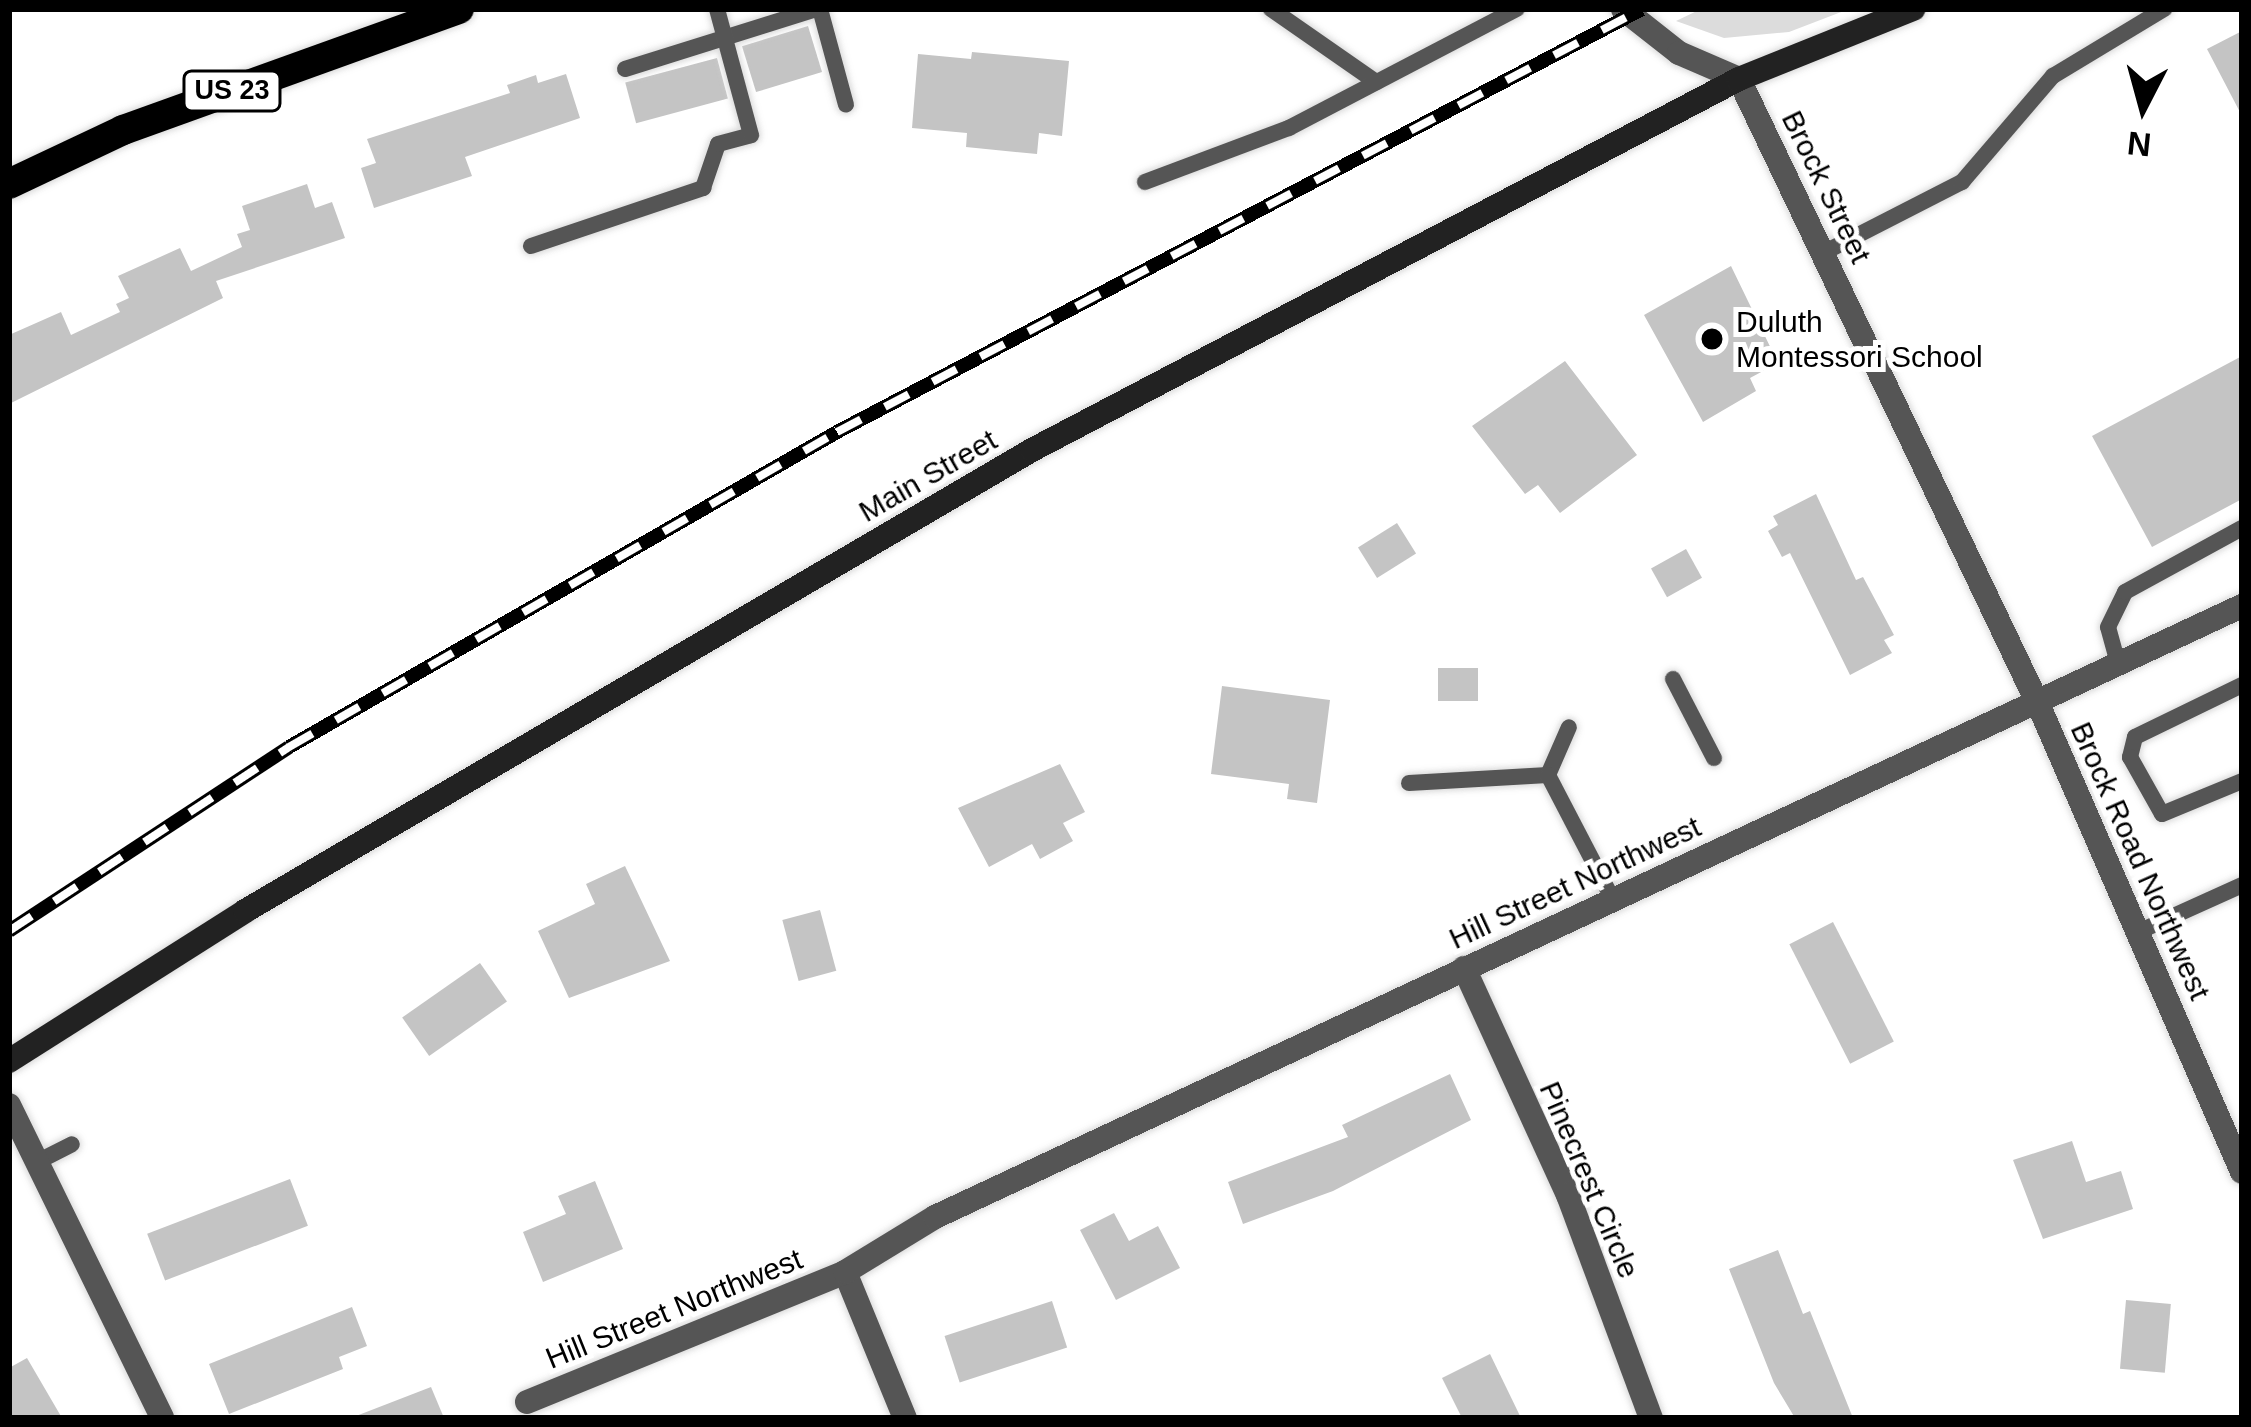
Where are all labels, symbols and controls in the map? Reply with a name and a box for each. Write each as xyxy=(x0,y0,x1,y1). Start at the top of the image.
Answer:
north arrow xyxy=(2083,48,2203,168)
road number: US 23 xyxy=(181,70,283,112)
street label: Brock Street xyxy=(1774,105,1878,269)
text: N xyxy=(2125,125,2153,164)
place label: Duluth Montessori School xyxy=(1736,304,1983,374)
marker: Duluth Montessori School xyxy=(1699,326,1725,352)
street label: Main Street xyxy=(853,422,1003,530)
street label: Brock Road Northwest xyxy=(2063,717,2217,1005)
street label: Hill Street Northwest xyxy=(1443,809,1707,957)
street label: Pinecrest Circle xyxy=(1531,1076,1647,1284)
street label: Hill Street Northwest xyxy=(541,1241,807,1377)

